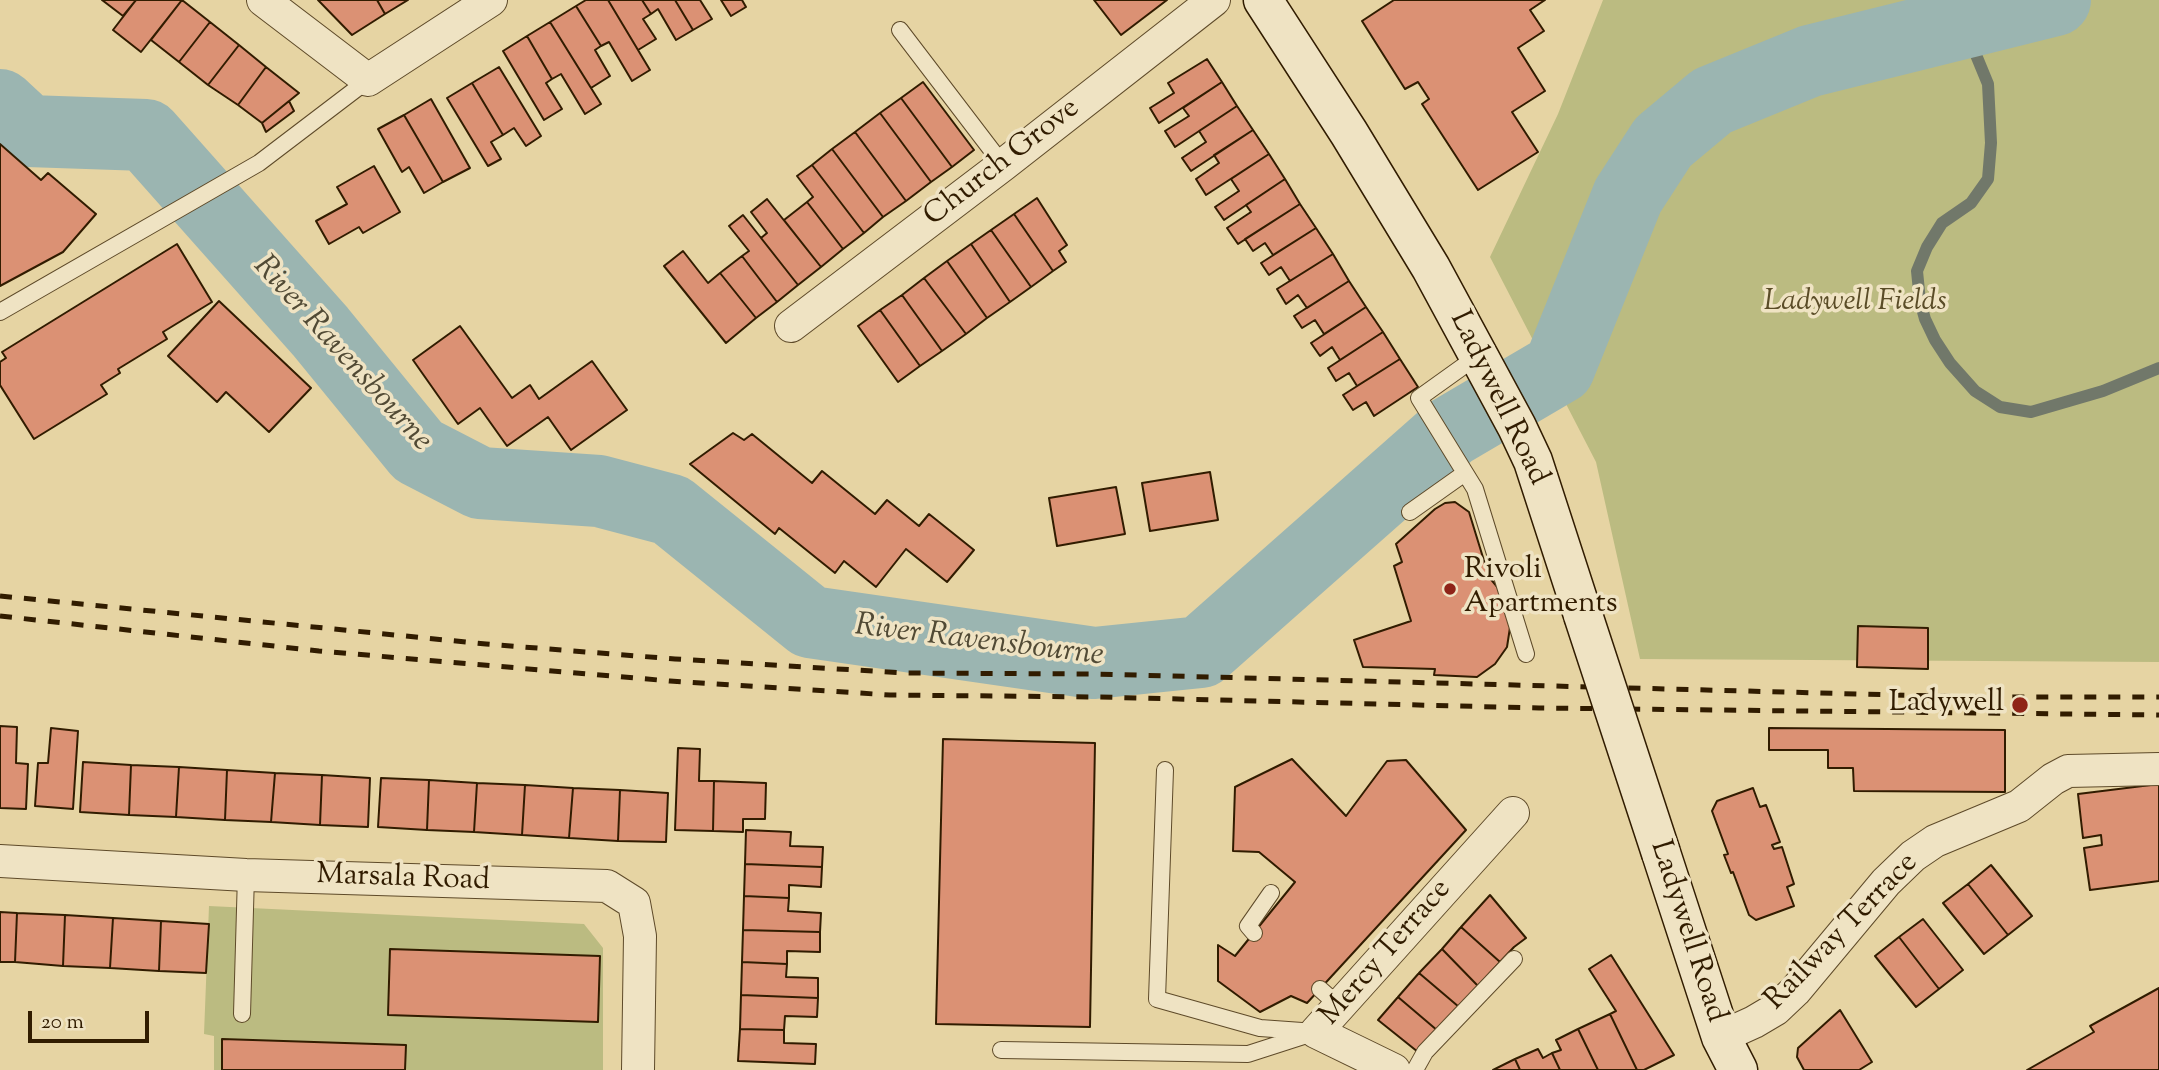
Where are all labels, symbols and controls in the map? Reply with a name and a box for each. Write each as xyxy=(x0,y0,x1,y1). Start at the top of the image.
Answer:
street label: Church Grove xyxy=(918,92,1088,236)
water label: River Ravensbourne xyxy=(243,249,439,461)
park label: Ladywell Fields xyxy=(1763,286,1947,322)
street label: Ladywell Road xyxy=(1439,306,1555,492)
place label: Rivoli Apartments xyxy=(1464,554,1618,624)
marker: Rivoli Apartments xyxy=(1442,581,1458,597)
water label: River Ravensbourne xyxy=(853,609,1105,677)
place label: Ladywell xyxy=(1889,687,2004,723)
marker: Ladywell xyxy=(2010,695,2030,715)
street label: Ladywell Road xyxy=(1640,837,1732,1027)
street label: Railway Terrace xyxy=(1759,847,1927,1019)
street label: Marsala Road xyxy=(315,859,491,901)
street label: Mercy Terrace xyxy=(1314,873,1460,1035)
scale bar xyxy=(32,996,152,1040)
text: 20 m xyxy=(41,1008,84,1038)

